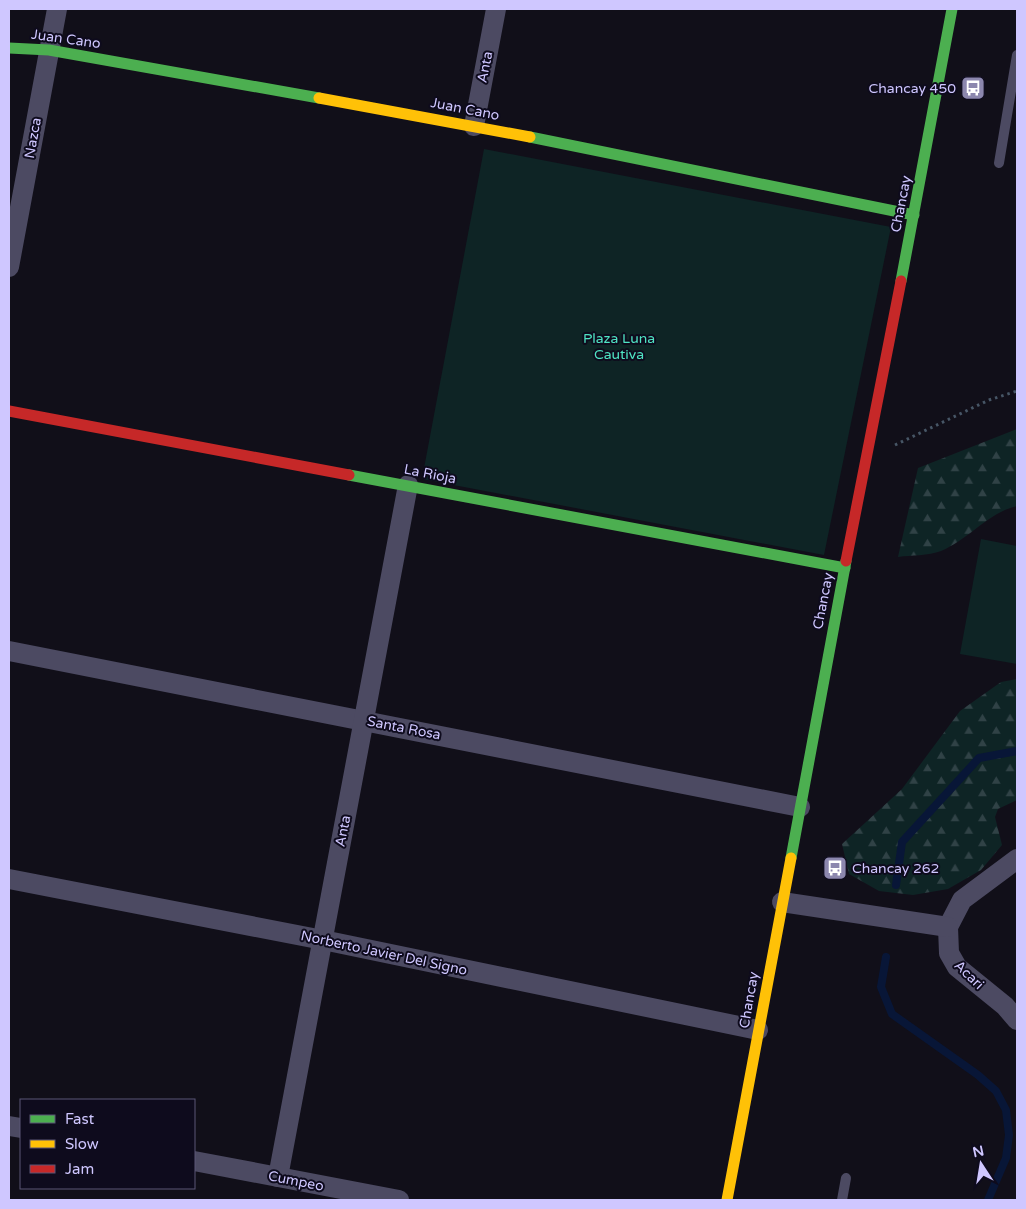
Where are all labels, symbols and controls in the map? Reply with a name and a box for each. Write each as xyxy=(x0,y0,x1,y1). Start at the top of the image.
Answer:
street label: Juan Cano xyxy=(30,26,102,52)
street label: Anta xyxy=(474,50,496,84)
bus stop icon: Chancay 450 xyxy=(960,75,986,101)
place label: Chancay 450 xyxy=(869,80,956,97)
street label: Juan Cano xyxy=(429,94,501,124)
street label: Nazca xyxy=(21,116,45,160)
street label: Chancay xyxy=(887,174,915,234)
park label: Plaza Luna Cautiva xyxy=(583,330,655,363)
street label: La Rioja xyxy=(402,461,458,487)
street label: Chancay xyxy=(809,571,837,631)
street label: Santa Rosa xyxy=(366,713,442,743)
street label: Anta xyxy=(332,814,354,848)
bus stop icon: Chancay 262 xyxy=(822,855,848,881)
place label: Chancay 262 xyxy=(852,860,939,877)
street label: Norberto Javier Del Signo xyxy=(299,927,469,979)
street label: Acari xyxy=(951,957,987,993)
street label: Chancay xyxy=(736,970,762,1030)
legend xyxy=(20,1099,195,1189)
text: Fast xyxy=(65,1110,95,1128)
text: Slow xyxy=(65,1135,99,1153)
north arrow xyxy=(956,1139,1006,1189)
text: N xyxy=(971,1142,986,1161)
text: Jam xyxy=(65,1160,94,1178)
street label: Cumpeo xyxy=(267,1167,325,1195)

